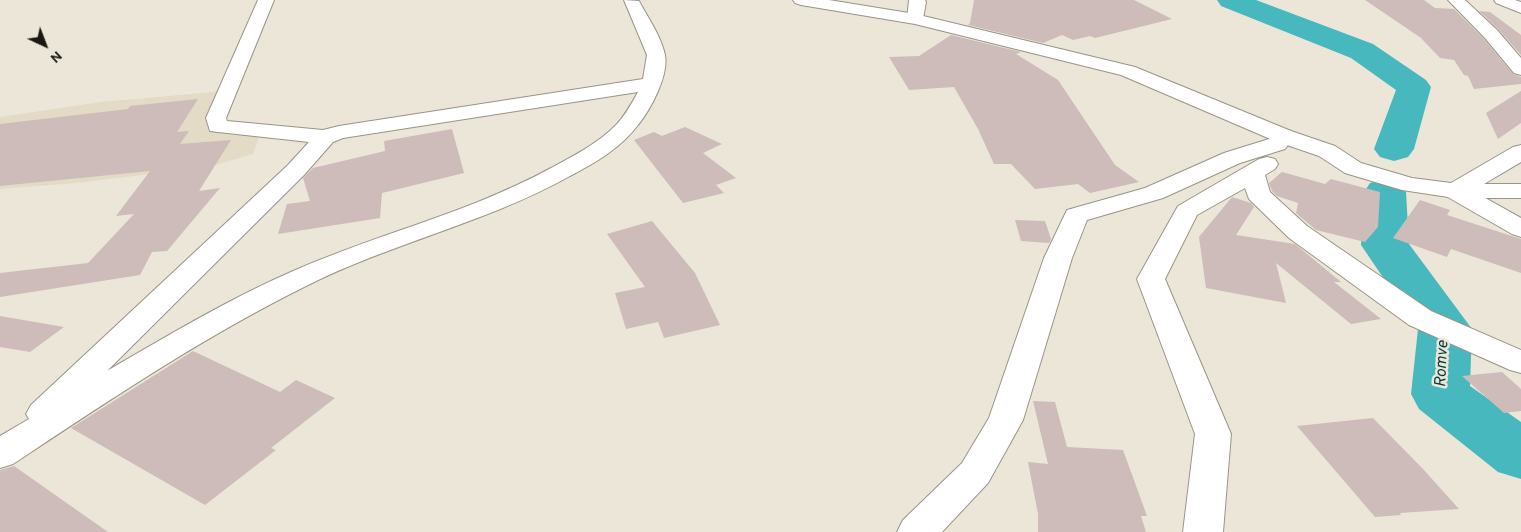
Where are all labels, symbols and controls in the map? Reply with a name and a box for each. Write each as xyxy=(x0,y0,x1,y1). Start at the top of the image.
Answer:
north arrow xyxy=(20,20,70,70)
text: N xyxy=(46,47,65,66)
water label: Romve xyxy=(1432,340,1454,388)

